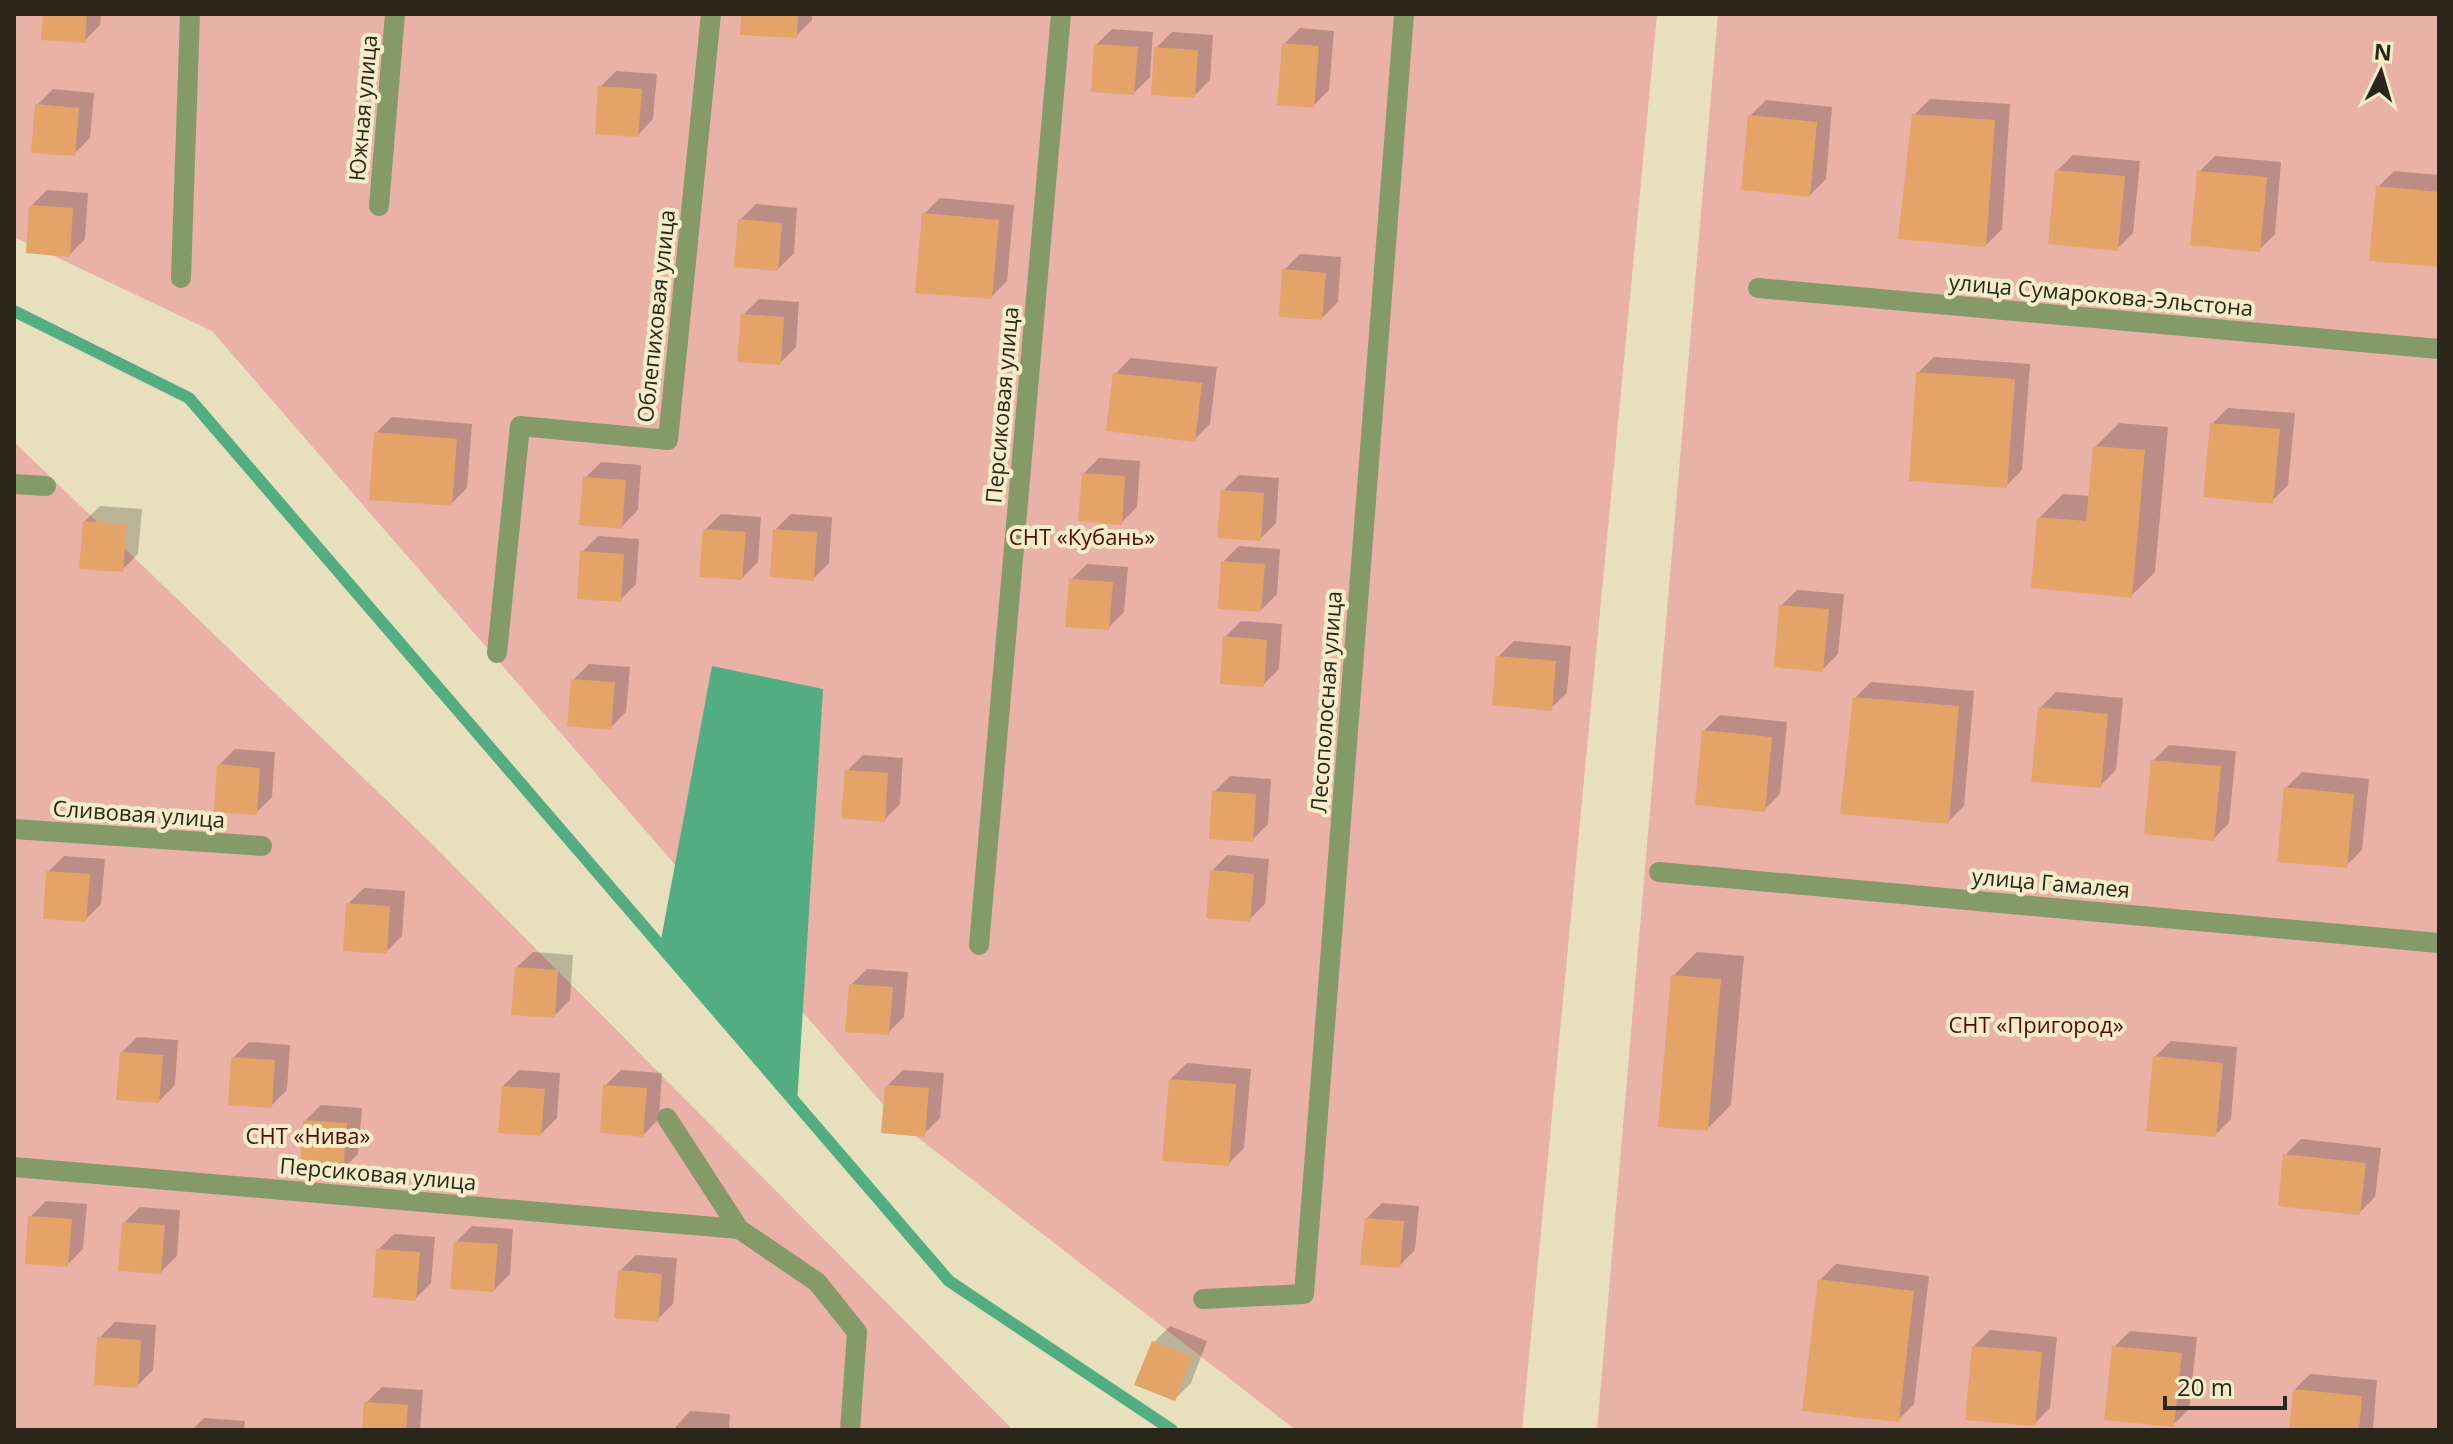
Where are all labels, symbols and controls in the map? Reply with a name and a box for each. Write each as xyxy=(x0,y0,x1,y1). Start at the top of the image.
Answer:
north arrow xyxy=(2341,32,2421,112)
street label: Южная улица xyxy=(341,33,383,182)
text: N xyxy=(2373,35,2393,67)
street label: Облепиховая улица xyxy=(629,208,681,424)
street label: улица Сумарокова-Эльстона xyxy=(1948,266,2255,322)
street label: Персиковая улица xyxy=(977,305,1025,505)
park label: СНТ «Кубань» xyxy=(1009,521,1155,551)
street label: Лесополосная улица xyxy=(1302,590,1348,814)
street label: Сливовая улица xyxy=(52,792,226,834)
street label: улица Гамалея xyxy=(1971,860,2131,904)
park label: СНТ «Пригород» xyxy=(1948,1009,2124,1039)
park label: СНТ «Нива» xyxy=(246,1120,370,1150)
street label: Персиковая улица xyxy=(278,1149,478,1197)
scale bar xyxy=(2165,1360,2285,1410)
text: 20 m xyxy=(2177,1370,2233,1403)

